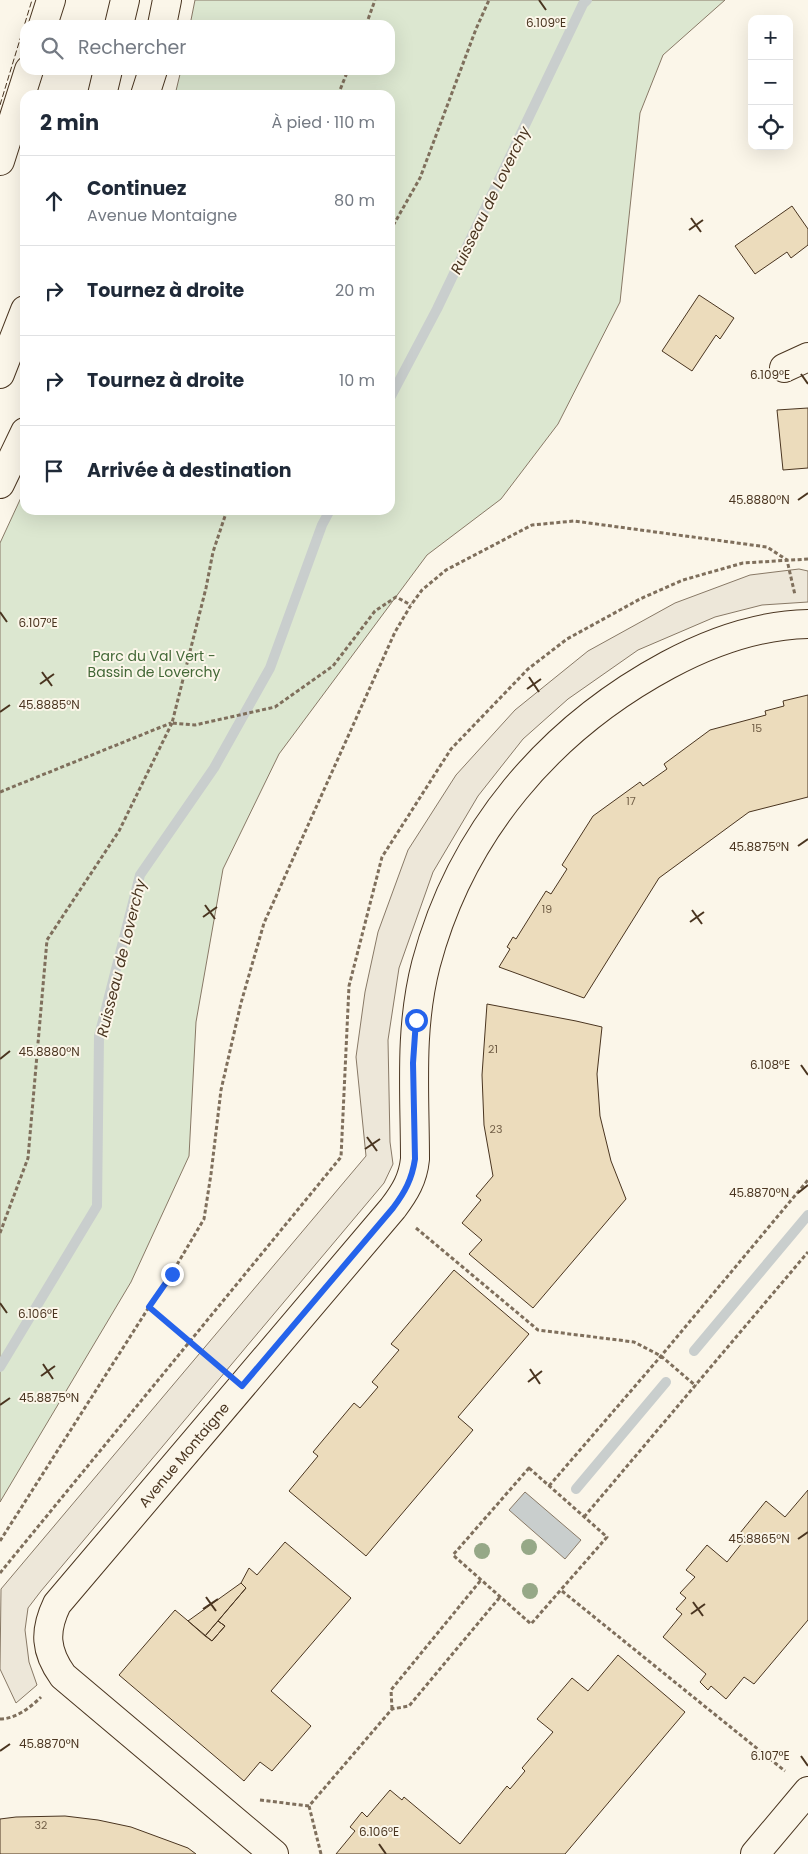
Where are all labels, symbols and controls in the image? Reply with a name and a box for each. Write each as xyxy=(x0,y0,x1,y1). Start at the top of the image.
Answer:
text: 6.109°E xyxy=(526,14,566,31)
map controls xyxy=(748,15,793,150)
button: + xyxy=(748,15,793,60)
search box xyxy=(20,20,395,75)
icon: search xyxy=(38,34,66,62)
text: Rechercher xyxy=(78,34,186,61)
button: − xyxy=(748,60,793,105)
button: locate xyxy=(748,105,793,150)
text: 2 min xyxy=(40,108,99,137)
text: À pied · 110 m xyxy=(271,111,375,134)
water label: Ruisseau de Loverchy xyxy=(445,122,535,277)
text: Continuez xyxy=(87,175,186,202)
icon: ahead xyxy=(40,187,68,215)
text: 80 m xyxy=(334,189,375,212)
text: Avenue Montaigne xyxy=(87,204,237,227)
icon: right xyxy=(40,277,68,305)
text: Tournez à droite xyxy=(87,277,244,304)
text: 20 m xyxy=(335,279,375,302)
text: 6.109°E xyxy=(750,366,790,383)
icon: right xyxy=(40,367,68,395)
text: Tournez à droite xyxy=(87,367,244,394)
text: 10 m xyxy=(339,369,375,392)
icon: arrive xyxy=(40,457,68,485)
text: Arrivée à destination xyxy=(87,457,292,484)
text: 45.8880°N xyxy=(728,491,790,508)
text: 6.107°E xyxy=(18,614,58,631)
park label: Parc du Val Vert - Bassin de Loverchy xyxy=(88,646,221,682)
text: 45.8885°N xyxy=(18,696,80,713)
house number: 15 xyxy=(752,720,762,736)
house number: 17 xyxy=(626,793,636,809)
text: 45.8875°N xyxy=(729,838,789,855)
water label: Ruisseau de Loverchy xyxy=(91,876,151,1039)
house number: 19 xyxy=(542,901,552,917)
route start xyxy=(405,1009,428,1032)
house number: 21 xyxy=(488,1041,498,1057)
text: 45.8880°N xyxy=(18,1043,80,1060)
text: 6.108°E xyxy=(750,1056,790,1073)
house number: 23 xyxy=(490,1121,502,1137)
text: 45.8870°N xyxy=(729,1184,789,1201)
route end xyxy=(161,1263,184,1286)
text: 6.106°E xyxy=(18,1305,58,1322)
text: 45.8875°N xyxy=(19,1389,79,1406)
street label: Avenue Montaigne xyxy=(134,1398,234,1512)
text: 45.8865°N xyxy=(728,1530,790,1547)
text: 45.8870°N xyxy=(19,1735,79,1752)
text: 6.107°E xyxy=(750,1747,790,1764)
house number: 32 xyxy=(35,1817,47,1833)
text: 6.106°E xyxy=(359,1823,399,1840)

